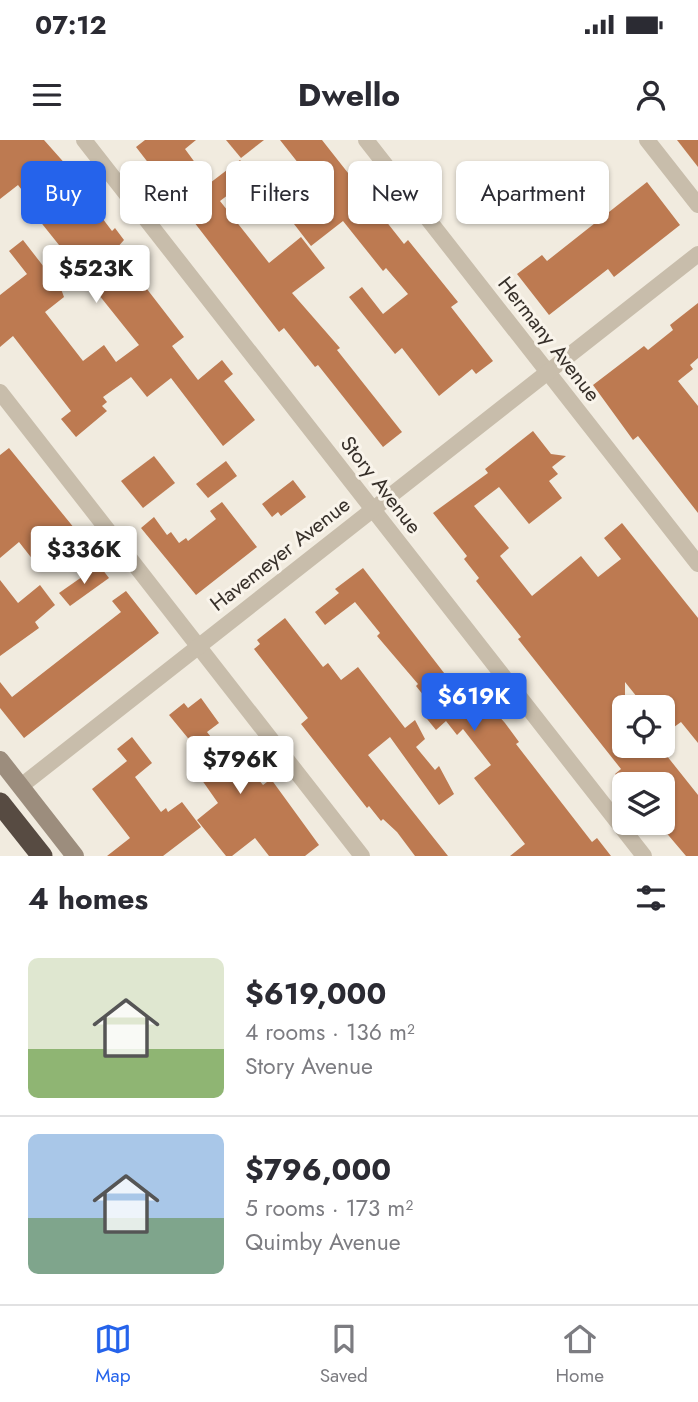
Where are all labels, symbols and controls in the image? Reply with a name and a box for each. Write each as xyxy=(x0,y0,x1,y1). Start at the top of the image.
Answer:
text: 07:12 xyxy=(35,6,107,44)
text: Dwello xyxy=(298,72,400,118)
icon: menu xyxy=(28,76,66,114)
icon: person xyxy=(632,76,670,114)
chip: Buy xyxy=(21,161,106,224)
chip: Rent xyxy=(120,161,212,224)
chip: Filters xyxy=(226,161,334,224)
chip: New xyxy=(348,161,442,224)
chip: Apartment xyxy=(456,161,609,224)
pin: $523K xyxy=(47,246,145,305)
text: $523K xyxy=(59,251,133,285)
street label: Hermany Avenue xyxy=(491,270,608,408)
street label: Story Avenue xyxy=(333,430,429,540)
street label: Havemeyer Avenue xyxy=(204,490,356,618)
pin: $336K xyxy=(35,526,133,586)
text: $336K xyxy=(47,532,121,566)
pin: $619K xyxy=(425,674,523,733)
text: $619K xyxy=(438,679,510,713)
map controls xyxy=(612,695,675,835)
button: locate xyxy=(612,695,675,758)
pin: $796K xyxy=(191,736,289,796)
text: $796K xyxy=(202,742,278,776)
button: layers xyxy=(612,772,675,835)
text: 4 homes xyxy=(28,877,148,920)
icon: filters xyxy=(632,879,670,917)
text: $619,000 xyxy=(245,972,386,1015)
icon: home xyxy=(84,986,168,1070)
text: 4 rooms · 136 m² xyxy=(245,1015,415,1049)
text: Story Avenue xyxy=(245,1049,373,1083)
text: $796,000 xyxy=(245,1148,391,1191)
icon: home xyxy=(84,1162,168,1246)
text: 5 rooms · 173 m² xyxy=(245,1191,413,1225)
text: Quimby Avenue xyxy=(245,1225,401,1259)
tab: Map xyxy=(94,1320,132,1389)
tab: Saved xyxy=(320,1320,368,1389)
tab: Home xyxy=(556,1320,604,1389)

